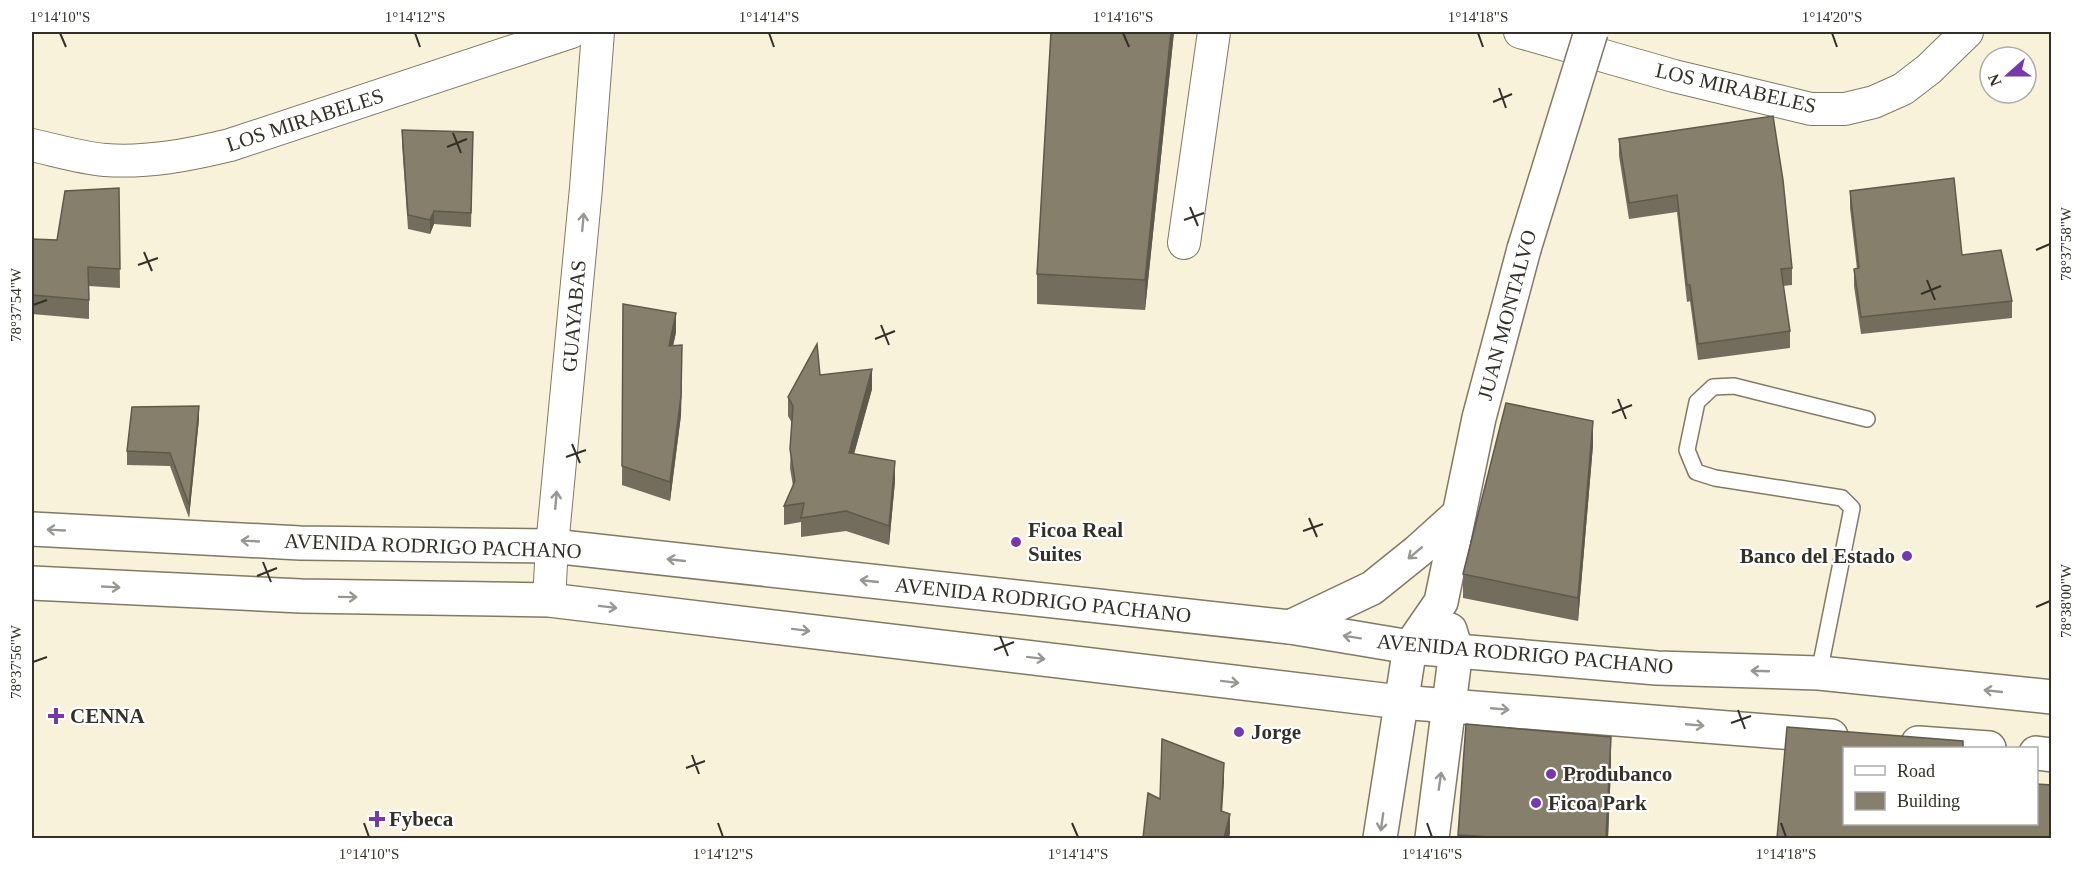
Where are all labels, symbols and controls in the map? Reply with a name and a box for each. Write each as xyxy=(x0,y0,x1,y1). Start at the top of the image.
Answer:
text: 1°14'10"S xyxy=(30,9,90,25)
text: 1°14'12"S xyxy=(385,9,445,25)
text: 1°14'14"S xyxy=(739,9,799,25)
text: 1°14'16"S xyxy=(1093,9,1153,25)
text: 1°14'18"S xyxy=(1448,9,1508,25)
text: 1°14'20"S xyxy=(1802,9,1862,25)
north arrow xyxy=(1978,45,2038,105)
street label: LOS MIRABELES xyxy=(1653,58,1819,118)
text: N xyxy=(1984,71,2004,89)
street label: LOS MIRABELES xyxy=(223,83,387,157)
text: 78°37'58"W xyxy=(2058,206,2074,281)
one-way arrow xyxy=(578,212,589,232)
street label: JUAN MONTALVO xyxy=(1473,227,1541,403)
street label: GUAYABAS xyxy=(557,259,591,373)
text: 78°37'54"W xyxy=(8,267,24,342)
one-way arrow xyxy=(551,490,562,510)
place label: Ficoa Real Suites xyxy=(1028,518,1123,566)
one-way arrow xyxy=(46,525,66,536)
street label: AVENIDA RODRIGO PACHANO xyxy=(284,529,582,563)
one-way arrow xyxy=(241,535,261,546)
marker: Ficoa Real Suites xyxy=(1009,535,1023,549)
place label: Banco del Estado xyxy=(1740,544,1895,568)
one-way arrow xyxy=(1408,546,1423,560)
marker: Banco del Estado xyxy=(1900,549,1914,563)
one-way arrow xyxy=(666,554,686,565)
text: 78°38'00"W xyxy=(2058,563,2074,638)
street label: AVENIDA RODRIGO PACHANO xyxy=(894,573,1192,627)
one-way arrow xyxy=(860,575,880,586)
one-way arrow xyxy=(100,582,120,593)
one-way arrow xyxy=(337,591,357,603)
one-way arrow xyxy=(597,602,617,613)
text: 78°37'56"W xyxy=(8,624,24,699)
one-way arrow xyxy=(791,625,811,636)
street label: AVENIDA RODRIGO PACHANO xyxy=(1376,629,1674,679)
one-way arrow xyxy=(1343,632,1362,643)
one-way arrow xyxy=(1026,653,1046,664)
one-way arrow xyxy=(1751,665,1771,677)
one-way arrow xyxy=(1220,676,1240,687)
one-way arrow xyxy=(1984,685,2004,696)
place label: CENNA xyxy=(70,704,146,728)
one-way arrow xyxy=(1490,704,1510,715)
marker: CENNA xyxy=(47,707,65,725)
place label: Jorge xyxy=(1251,720,1301,744)
one-way arrow xyxy=(1684,720,1704,731)
marker: Jorge xyxy=(1232,725,1246,739)
legend xyxy=(1843,747,2038,825)
text: Road xyxy=(1897,761,1935,781)
place label: Produbanco xyxy=(1563,762,1672,786)
marker: Produbanco xyxy=(1544,767,1558,781)
one-way arrow xyxy=(1435,771,1446,791)
place label: Ficoa Park xyxy=(1548,791,1647,815)
text: Building xyxy=(1897,791,1960,811)
marker: Ficoa Park xyxy=(1529,796,1543,810)
place label: Fybeca xyxy=(389,807,454,831)
marker: Fybeca xyxy=(370,812,384,826)
one-way arrow xyxy=(1377,812,1388,832)
text: 1°14'10"S xyxy=(339,846,399,862)
text: 1°14'12"S xyxy=(693,846,753,862)
text: 1°14'14"S xyxy=(1048,846,1108,862)
text: 1°14'16"S xyxy=(1402,846,1462,862)
text: 1°14'18"S xyxy=(1756,846,1816,862)

